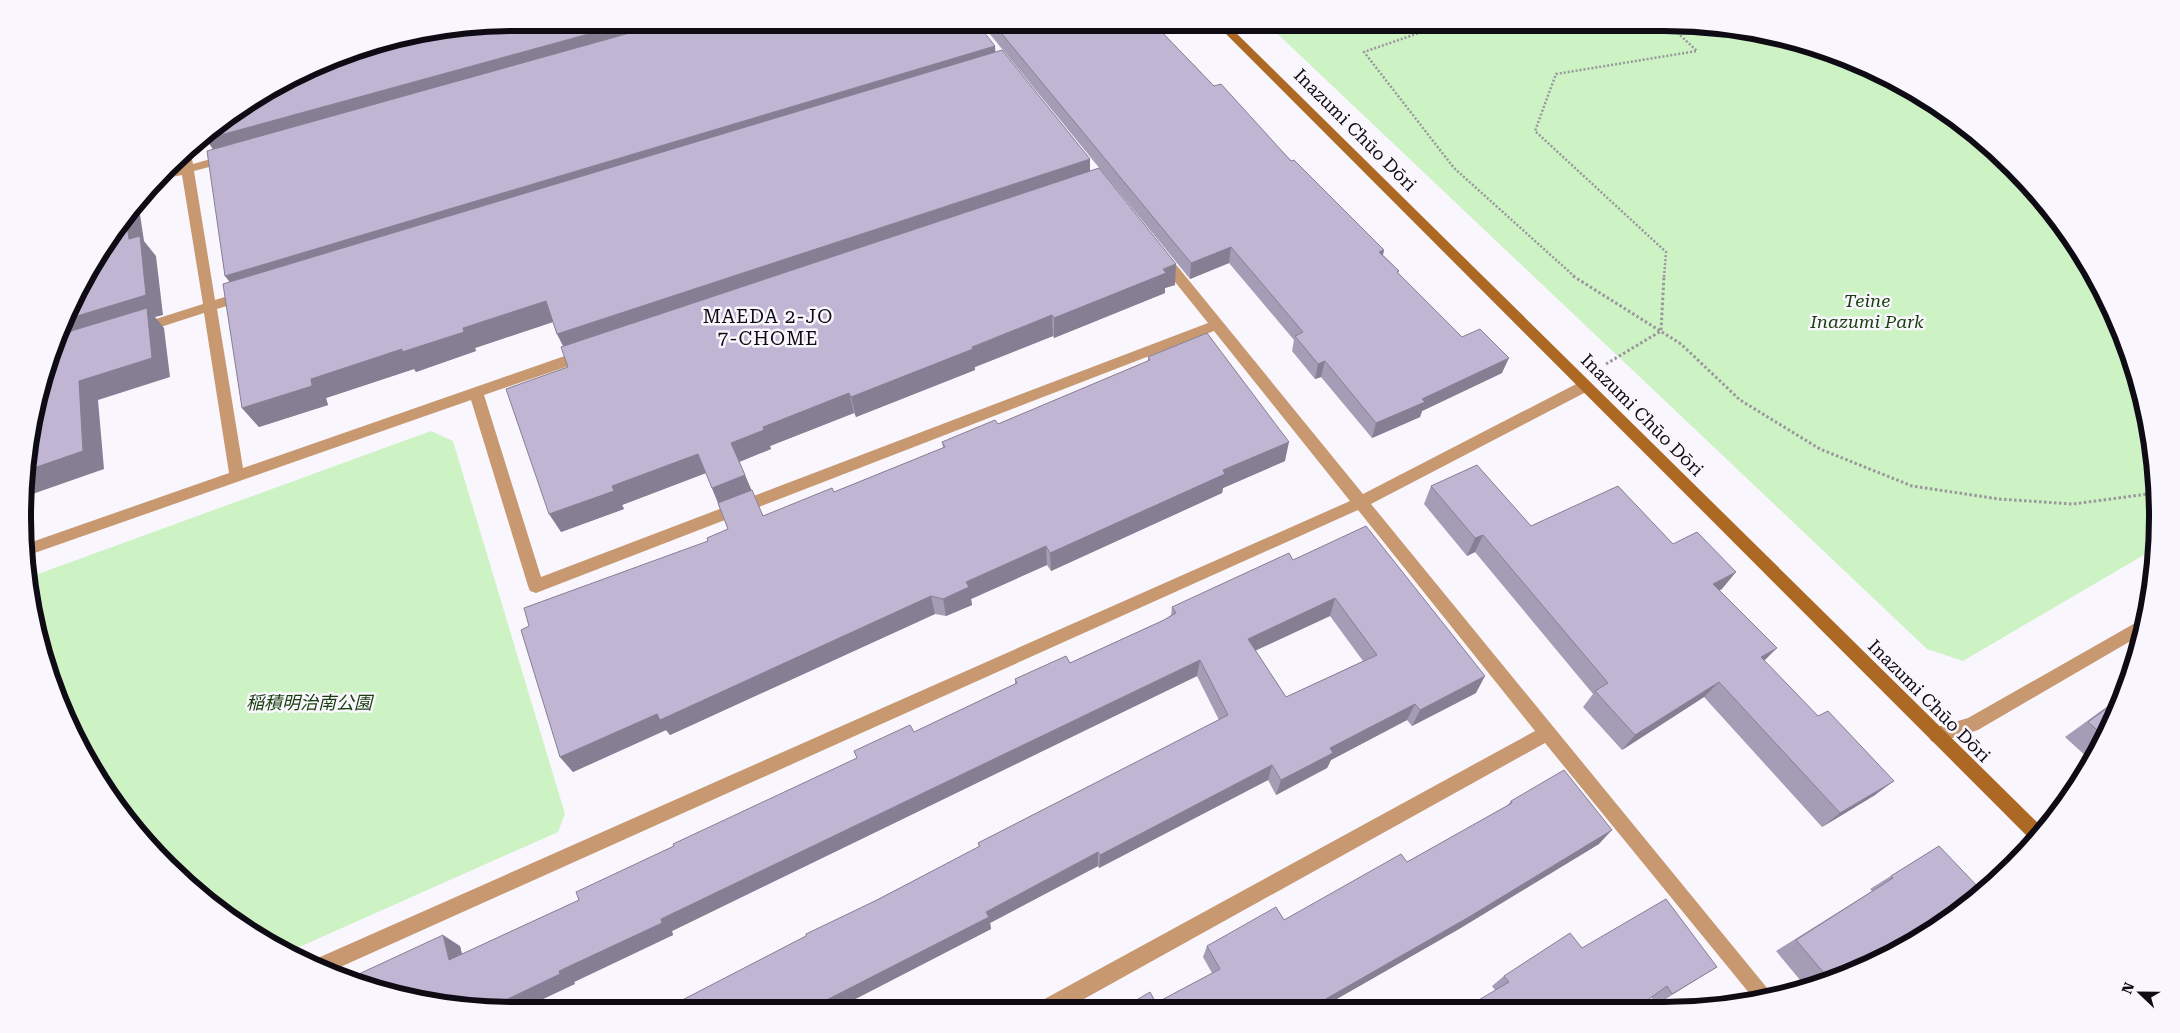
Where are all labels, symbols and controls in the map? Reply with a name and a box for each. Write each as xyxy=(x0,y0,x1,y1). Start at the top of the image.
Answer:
street label: Inazumi Chūo Dōri xyxy=(1290,64,1421,195)
park label: Teine Inazumi Park xyxy=(1809,290,1924,332)
district label: MAEDA 2-JO 7-CHOME xyxy=(703,305,833,350)
street label: Inazumi Chūo Dōri xyxy=(1577,349,1708,480)
street label: Inazumi Chūo Dōri xyxy=(1864,635,1995,766)
park label: 稲積明治南公園 xyxy=(246,692,375,713)
north arrow xyxy=(2115,968,2165,1018)
text: N xyxy=(2119,980,2137,996)

